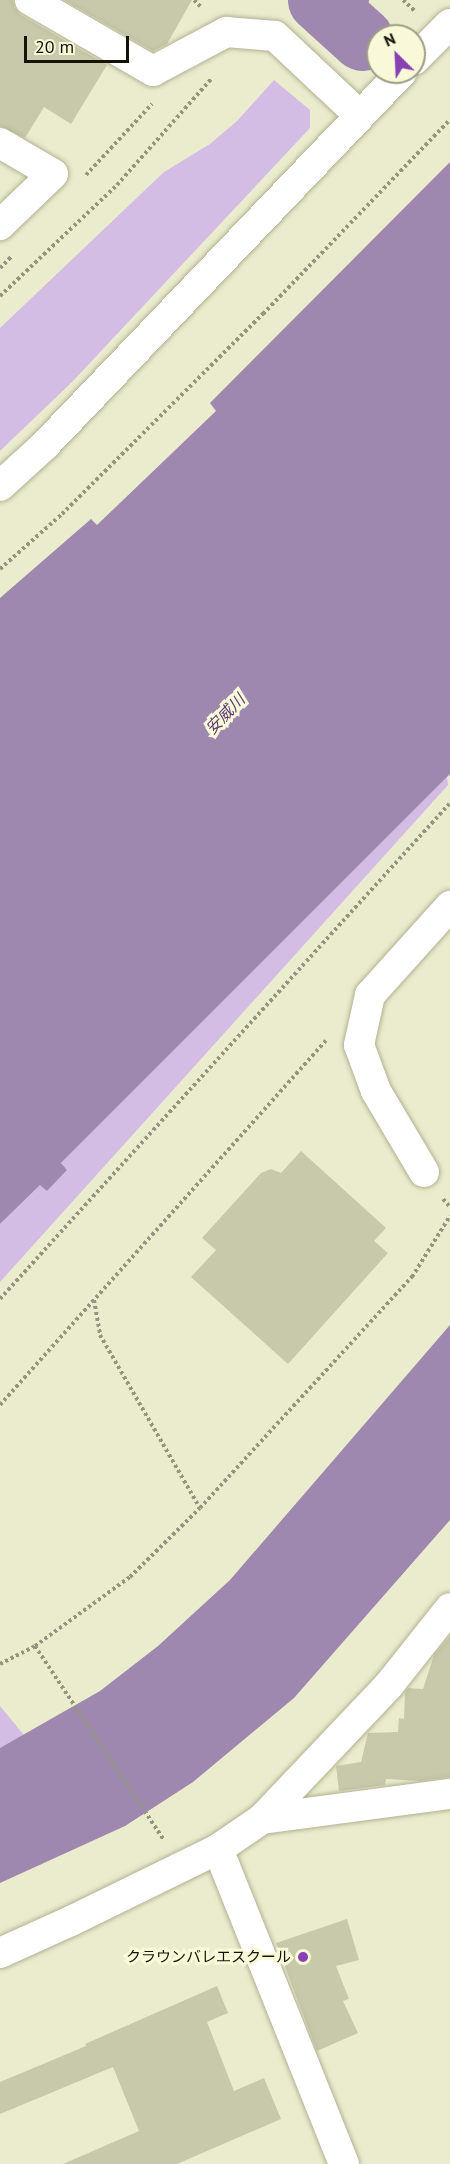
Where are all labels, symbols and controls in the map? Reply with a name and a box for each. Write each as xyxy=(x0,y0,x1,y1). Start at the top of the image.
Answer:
scale bar xyxy=(27,24,132,62)
north arrow xyxy=(366,24,426,84)
text: N xyxy=(381,28,398,51)
text: 20 m xyxy=(35,35,74,58)
water label: 安威川 xyxy=(201,690,249,738)
place label: クラウンバレエスクール xyxy=(126,1948,291,1966)
marker: クラウンバレエスクール xyxy=(296,1950,310,1964)

